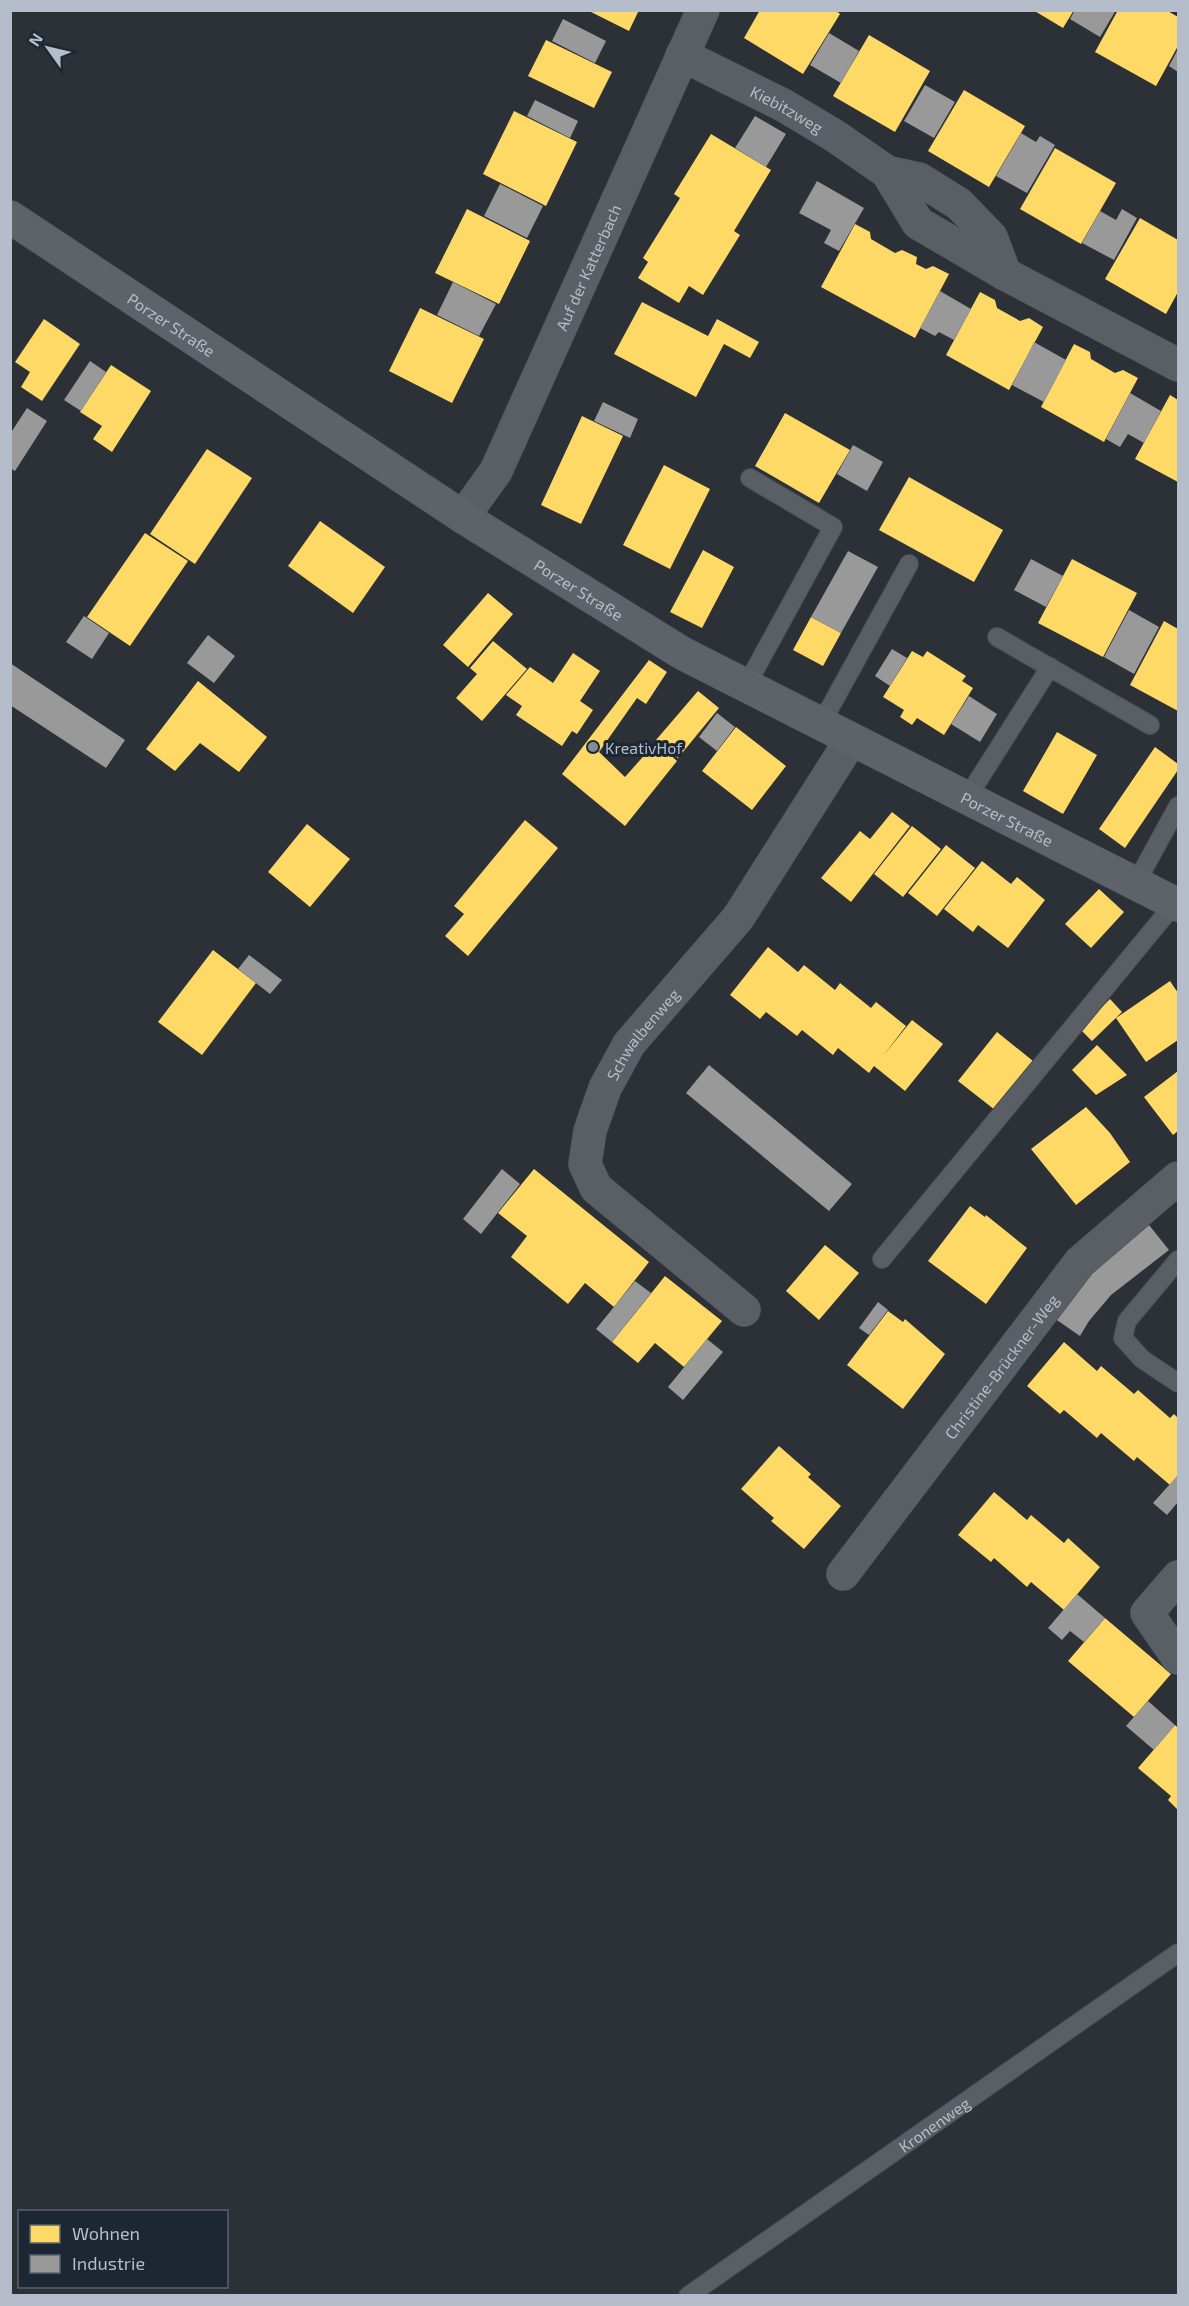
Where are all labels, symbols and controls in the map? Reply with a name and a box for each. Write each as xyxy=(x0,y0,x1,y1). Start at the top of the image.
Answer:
north arrow xyxy=(18,18,78,78)
text: N xyxy=(24,29,46,49)
street label: Kiebitzweg xyxy=(748,81,827,136)
street label: Auf der Katterbach xyxy=(551,201,624,333)
street label: Porzer Straße xyxy=(124,288,219,360)
street label: Porzer Straße xyxy=(531,554,627,624)
place label: KreativHof xyxy=(605,738,683,757)
marker: KreativHof xyxy=(586,740,600,754)
street label: Porzer Straße xyxy=(958,787,1057,850)
street label: Schwalbenweg xyxy=(602,984,683,1083)
street label: Christine-Brückner-Weg xyxy=(940,1290,1062,1442)
street label: Kronenweg xyxy=(894,2092,973,2155)
legend xyxy=(18,2210,228,2288)
text: Wohnen xyxy=(72,2222,140,2244)
text: Industrie xyxy=(72,2252,145,2274)

